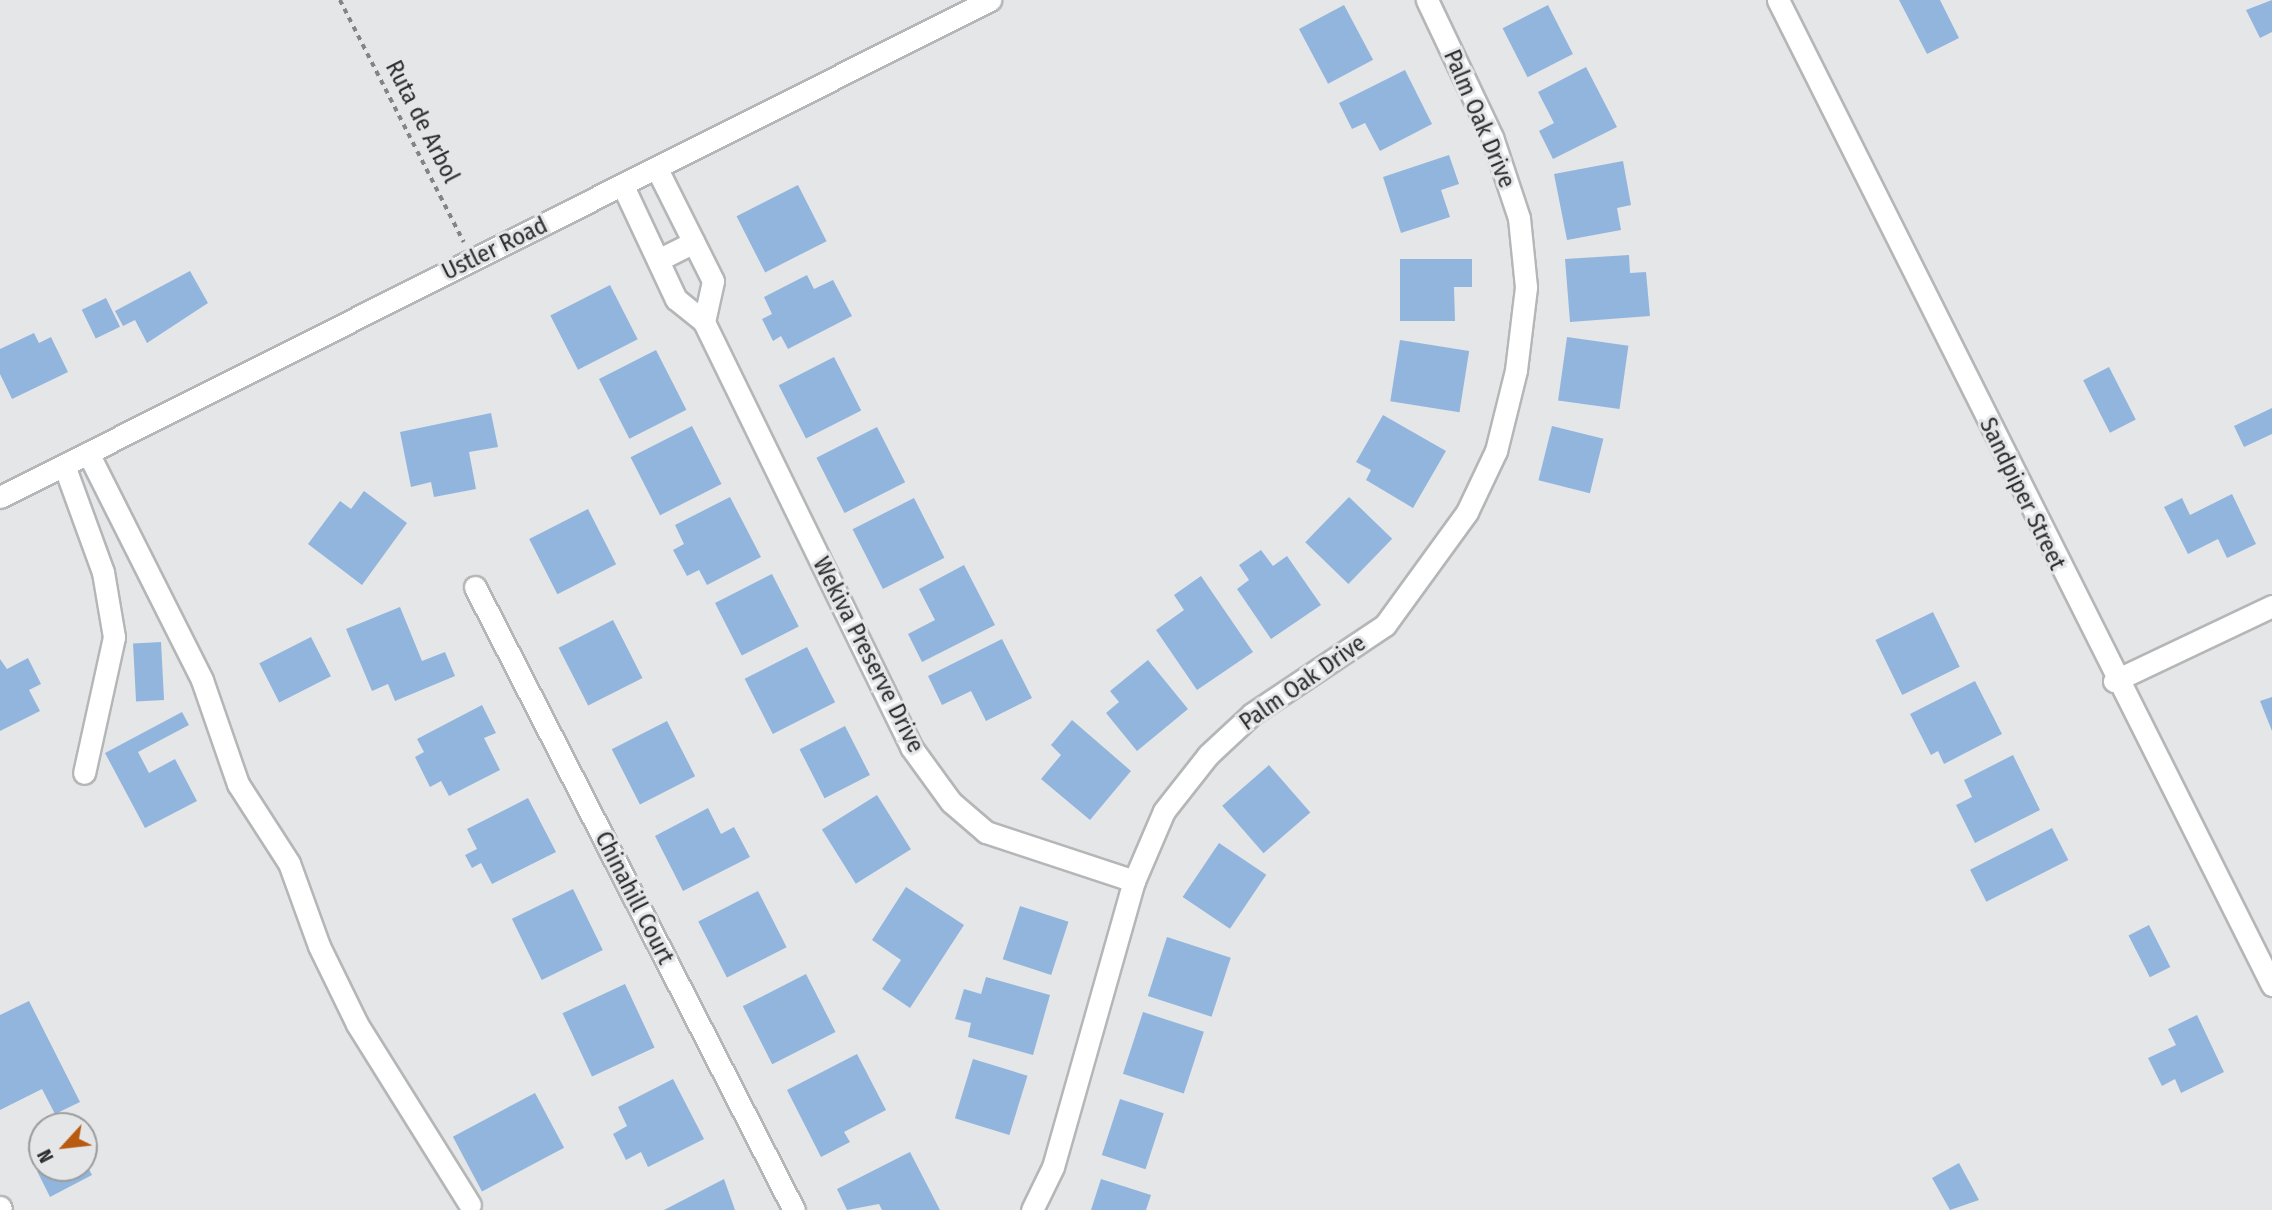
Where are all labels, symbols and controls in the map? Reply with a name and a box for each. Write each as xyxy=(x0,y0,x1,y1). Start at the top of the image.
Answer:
street label: Palm Oak Drive xyxy=(1437,45,1521,193)
street label: Ruta de Arbol xyxy=(379,56,465,188)
street label: Ustler Road xyxy=(438,211,552,287)
street label: Sandpiper Street xyxy=(1973,413,2071,575)
street label: Wekiva Preserve Drive xyxy=(806,552,930,758)
street label: Palm Oak Drive xyxy=(1234,629,1372,737)
street label: Chinahill Court xyxy=(588,827,680,969)
north arrow xyxy=(28,1112,98,1182)
text: N xyxy=(33,1146,58,1166)

